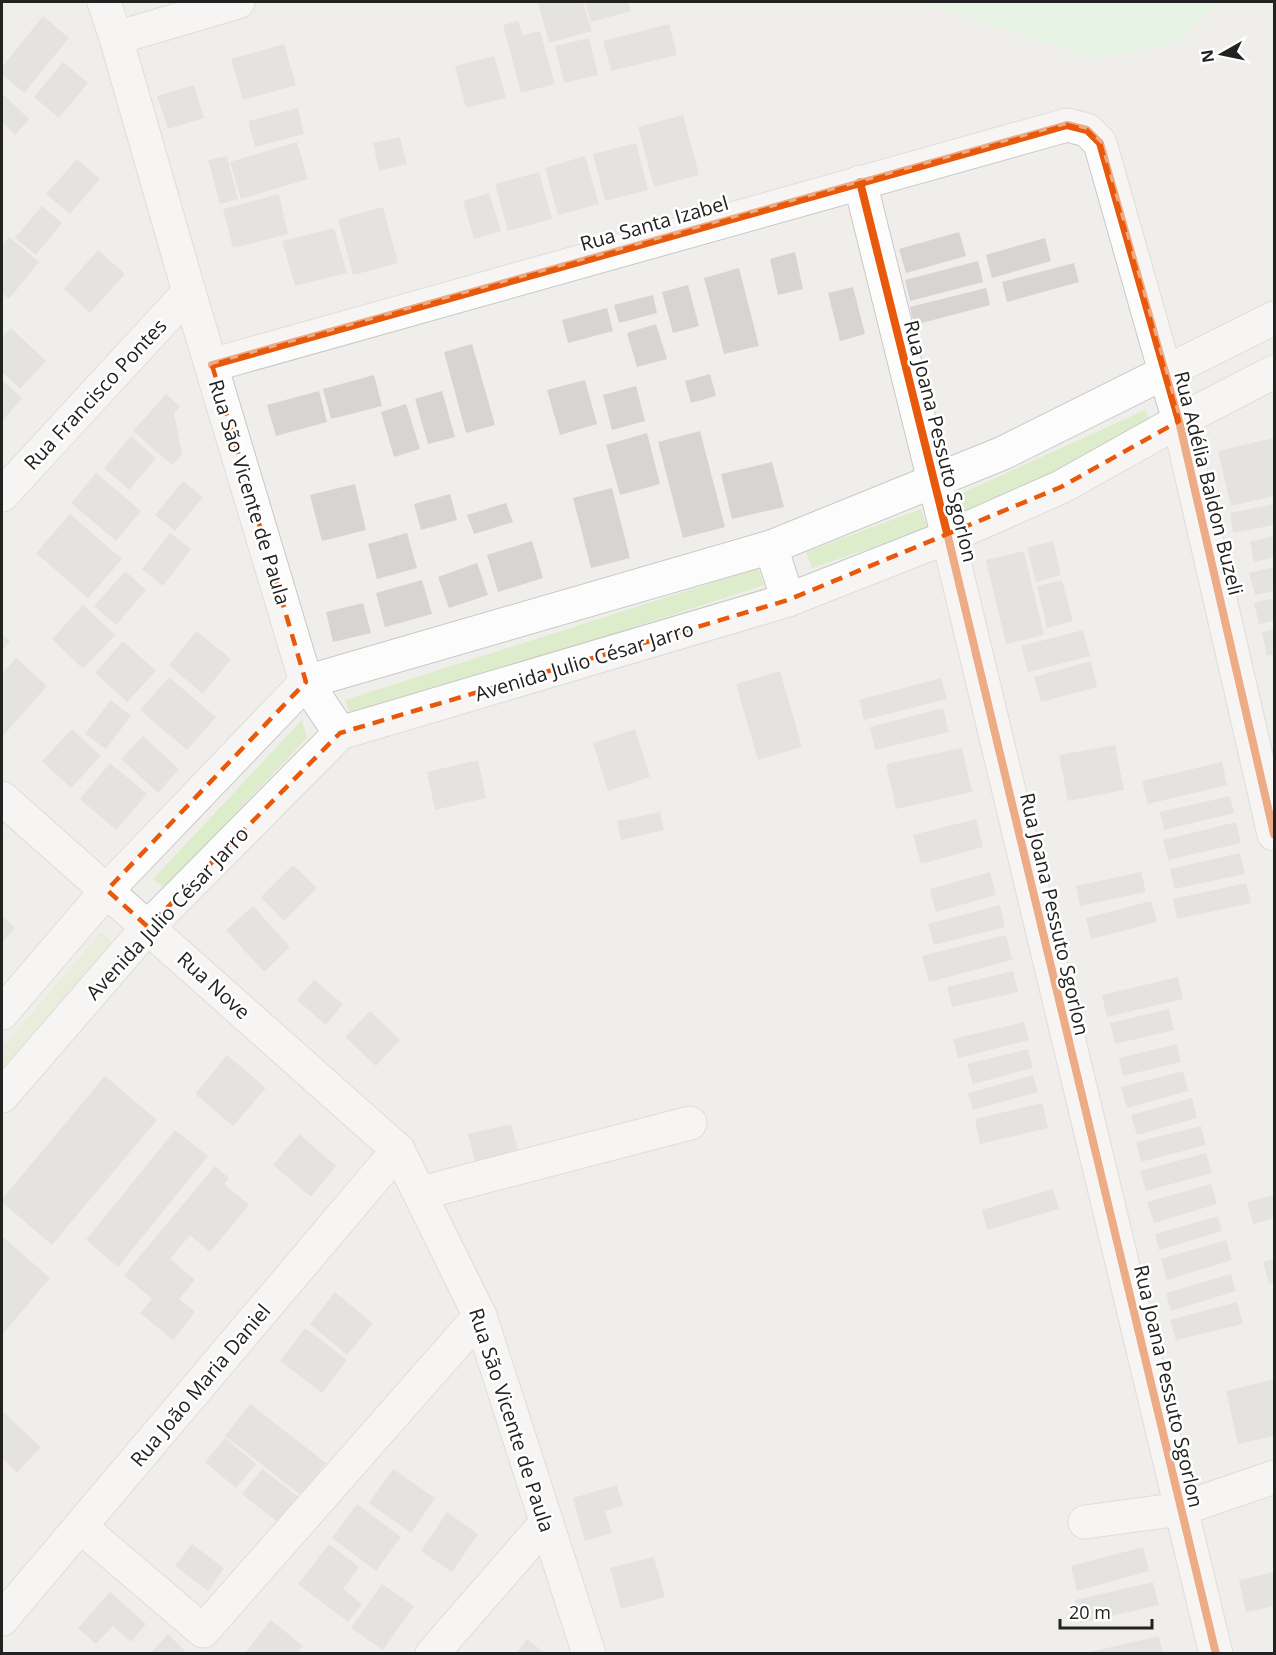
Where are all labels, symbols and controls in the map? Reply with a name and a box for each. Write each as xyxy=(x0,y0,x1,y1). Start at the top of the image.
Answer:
north arrow xyxy=(1192,24,1252,84)
text: N xyxy=(1195,48,1219,64)
street label: Rua Santa Izabel xyxy=(577,189,731,257)
street label: Rua Francisco Pontes xyxy=(18,312,172,476)
street label: Rua Joana Pessuto Sgorlon xyxy=(898,317,984,565)
street label: Rua Adélia Baldon Buzeli xyxy=(1168,368,1250,598)
street label: Rua São Vicente de Paula xyxy=(203,376,297,608)
street label: Avenida Julio César Jarro xyxy=(471,615,697,707)
street label: Rua Joana Pessuto Sgorlon xyxy=(1014,790,1096,1038)
street label: Avenida Julio César Jarro xyxy=(80,821,254,1005)
street label: Rua Nove xyxy=(172,945,256,1025)
street label: Rua Joana Pessuto Sgorlon xyxy=(1128,1262,1210,1510)
street label: Rua João Maria Daniel xyxy=(124,1298,276,1472)
street label: Rua São Vicente de Paula xyxy=(463,1305,561,1535)
scale bar xyxy=(1060,1592,1152,1630)
text: 20 m xyxy=(1069,1600,1111,1624)

